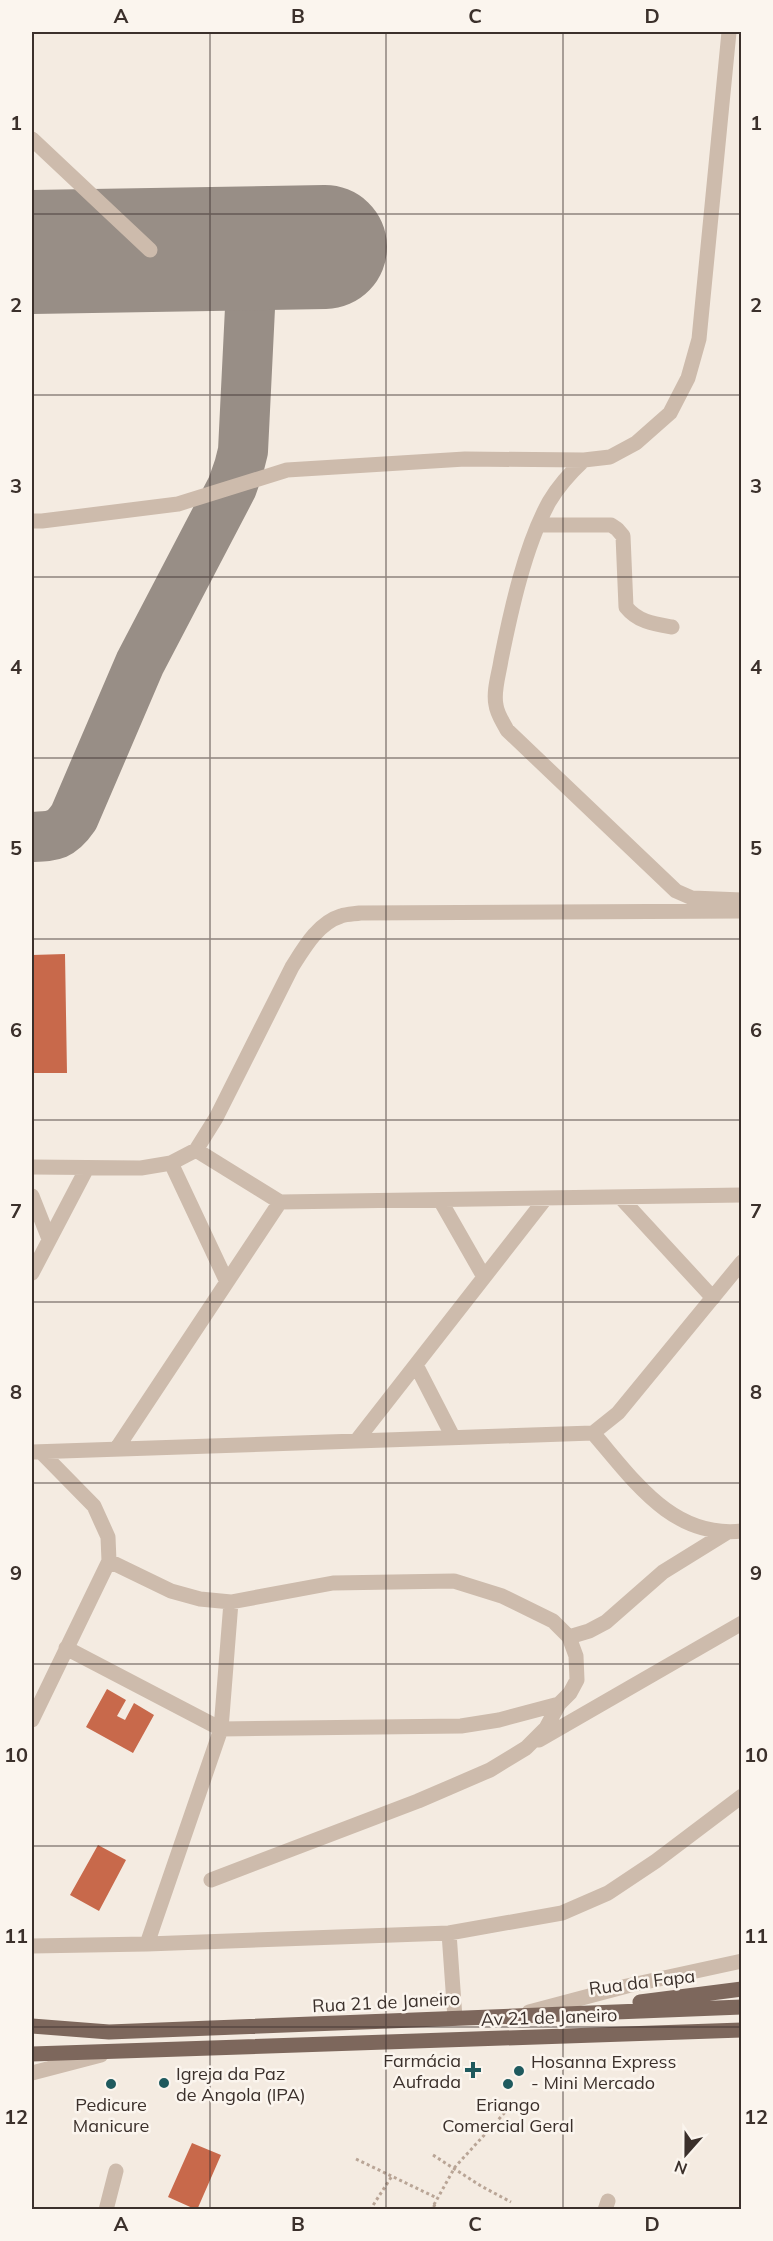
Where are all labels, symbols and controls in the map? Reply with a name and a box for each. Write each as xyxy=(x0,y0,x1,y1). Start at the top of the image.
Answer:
text: A xyxy=(114,3,129,28)
text: B xyxy=(291,3,305,28)
text: C xyxy=(468,3,482,28)
text: D xyxy=(644,3,660,28)
text: 1 xyxy=(10,110,22,135)
text: 1 xyxy=(750,110,762,135)
text: 2 xyxy=(10,292,22,317)
text: 2 xyxy=(750,292,762,317)
text: 3 xyxy=(10,473,22,498)
text: 3 xyxy=(750,473,762,498)
text: 4 xyxy=(10,654,22,679)
text: 4 xyxy=(750,654,762,679)
text: 5 xyxy=(10,835,22,860)
text: 5 xyxy=(750,835,762,860)
text: 6 xyxy=(10,1017,22,1042)
text: 6 xyxy=(750,1017,762,1042)
text: 7 xyxy=(10,1198,22,1223)
text: 7 xyxy=(750,1198,762,1223)
text: 8 xyxy=(10,1379,22,1404)
text: 8 xyxy=(750,1379,762,1404)
text: 9 xyxy=(10,1560,22,1585)
text: 9 xyxy=(750,1560,762,1585)
text: 10 xyxy=(4,1742,28,1767)
text: 10 xyxy=(744,1742,768,1767)
text: 11 xyxy=(4,1923,28,1948)
text: 11 xyxy=(744,1923,768,1948)
street label: Rua da Fapa xyxy=(588,1964,696,2000)
street label: Rua 21 de Janeiro xyxy=(312,1987,460,2017)
street label: Av 21 de Janeiro xyxy=(480,2003,618,2031)
place label: Farmácia Aufrada xyxy=(383,2049,461,2093)
place label: Hosanna Express - Mini Mercado xyxy=(531,2050,677,2094)
place label: Igreja da Paz de Angola (IPA) xyxy=(176,2062,306,2106)
marker: Farmácia Aufrada xyxy=(466,2063,480,2077)
marker: Hosanna Express - Mini Mercado xyxy=(512,2064,526,2078)
marker: Igreja da Paz de Angola (IPA) xyxy=(157,2076,171,2090)
marker: Pedicure Manicure xyxy=(104,2077,118,2091)
marker: Eriango Comercial Geral xyxy=(501,2077,515,2091)
place label: Pedicure Manicure xyxy=(73,2093,149,2137)
place label: Eriango Comercial Geral xyxy=(442,2093,574,2137)
text: 12 xyxy=(4,2104,28,2129)
text: 12 xyxy=(744,2104,768,2129)
north arrow xyxy=(656,2124,716,2184)
text: N xyxy=(671,2157,690,2180)
text: A xyxy=(114,2211,129,2236)
text: B xyxy=(291,2211,305,2236)
text: C xyxy=(468,2211,482,2236)
text: D xyxy=(644,2211,660,2236)

